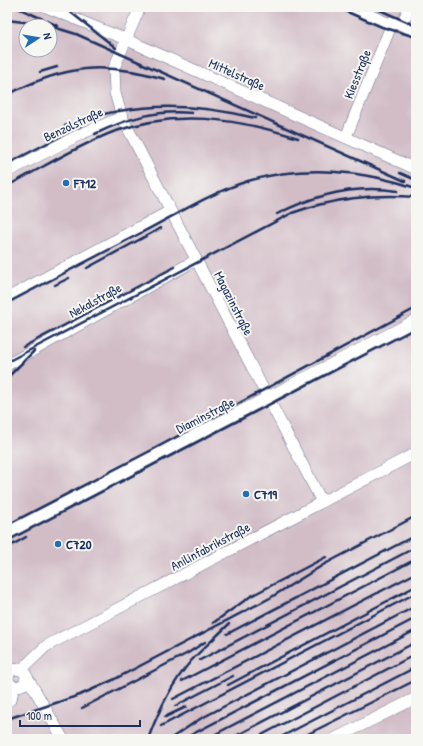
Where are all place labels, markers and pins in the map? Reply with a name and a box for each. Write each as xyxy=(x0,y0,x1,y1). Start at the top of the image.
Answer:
place label: F712 xyxy=(73,174,97,192)
marker: F712 xyxy=(61,178,71,188)
place label: C719 xyxy=(254,485,277,503)
marker: C719 xyxy=(241,489,251,499)
place label: C720 xyxy=(66,535,92,553)
marker: C720 xyxy=(53,539,63,549)

